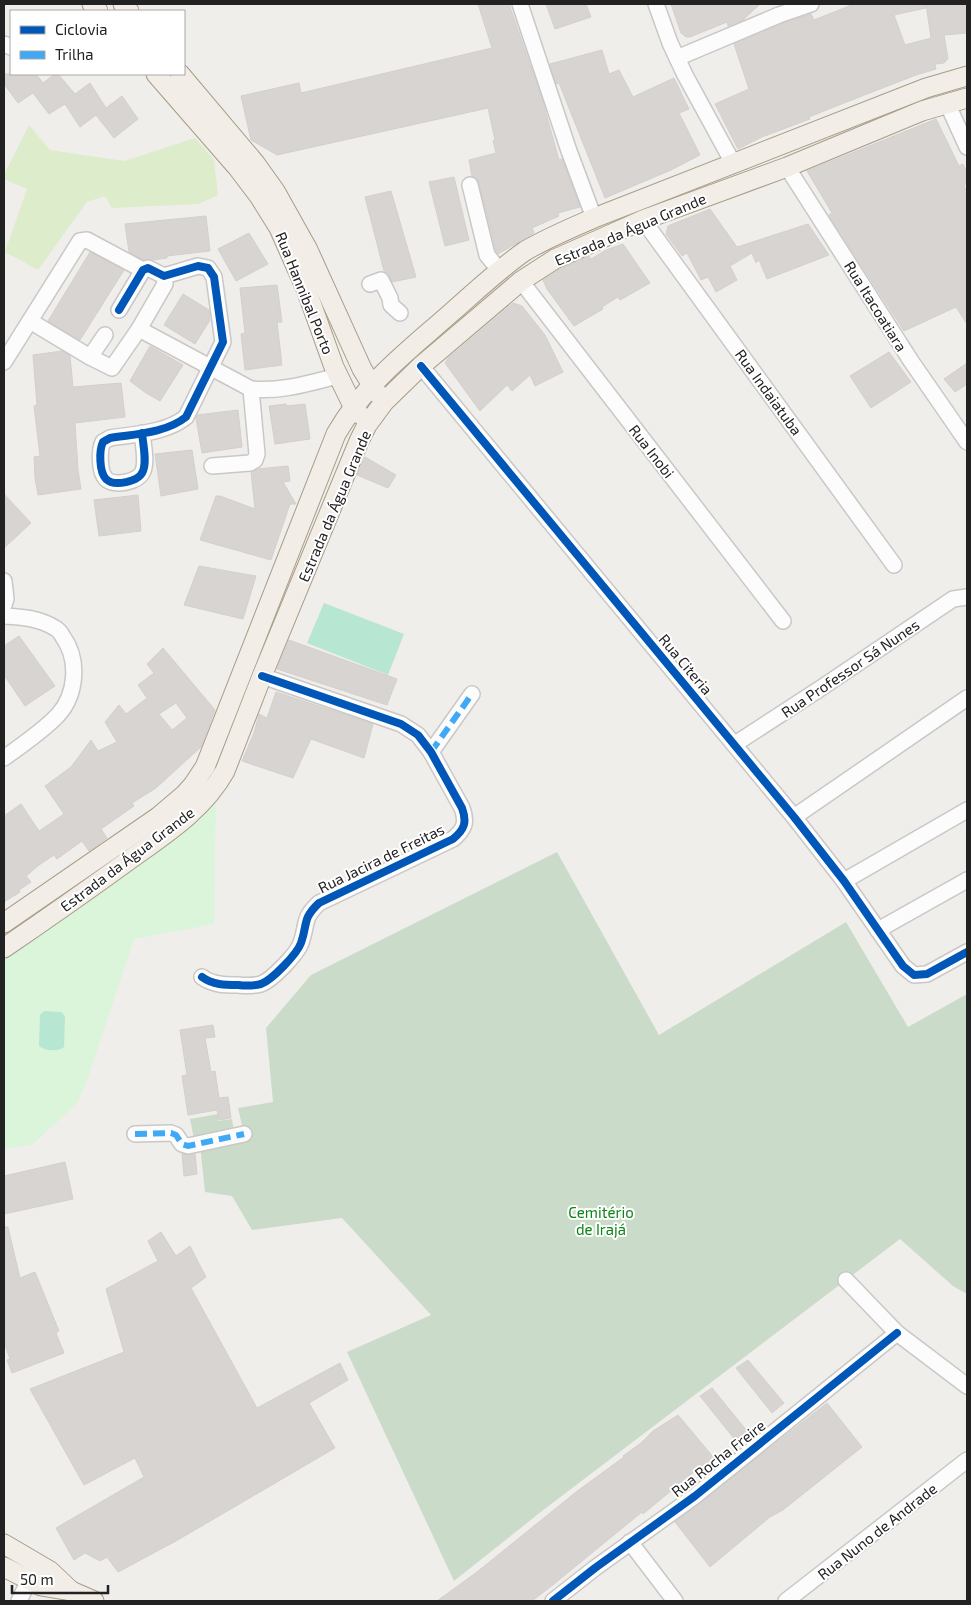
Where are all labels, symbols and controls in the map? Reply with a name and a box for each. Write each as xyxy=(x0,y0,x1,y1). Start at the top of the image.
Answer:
legend xyxy=(10,10,185,75)
text: Ciclovia xyxy=(55,20,107,38)
text: Trilha xyxy=(55,45,93,63)
street label: Estrada da Água Grande xyxy=(552,189,708,269)
street label: Rua Hannibal Porto xyxy=(272,229,338,357)
street label: Rua Itacoatiara xyxy=(841,257,911,355)
street label: Rua Indaiatuba xyxy=(732,345,806,439)
street label: Rua Inobi xyxy=(626,421,678,481)
street label: Estrada da Água Grande xyxy=(294,428,374,584)
street label: Rua Professor Sá Nunes xyxy=(778,615,922,721)
street label: Rua Citeria xyxy=(656,630,716,698)
street label: Estrada da Água Grande xyxy=(57,803,197,915)
street label: Rua Jacira de Freitas xyxy=(315,820,447,896)
park label: Cemitério de Irajá xyxy=(568,1203,634,1239)
street label: Rua Rocha Freire xyxy=(668,1416,768,1500)
street label: Rua Nuno de Andrade xyxy=(814,1479,940,1583)
scale bar xyxy=(12,1562,109,1594)
text: 50 m xyxy=(20,1570,54,1588)

